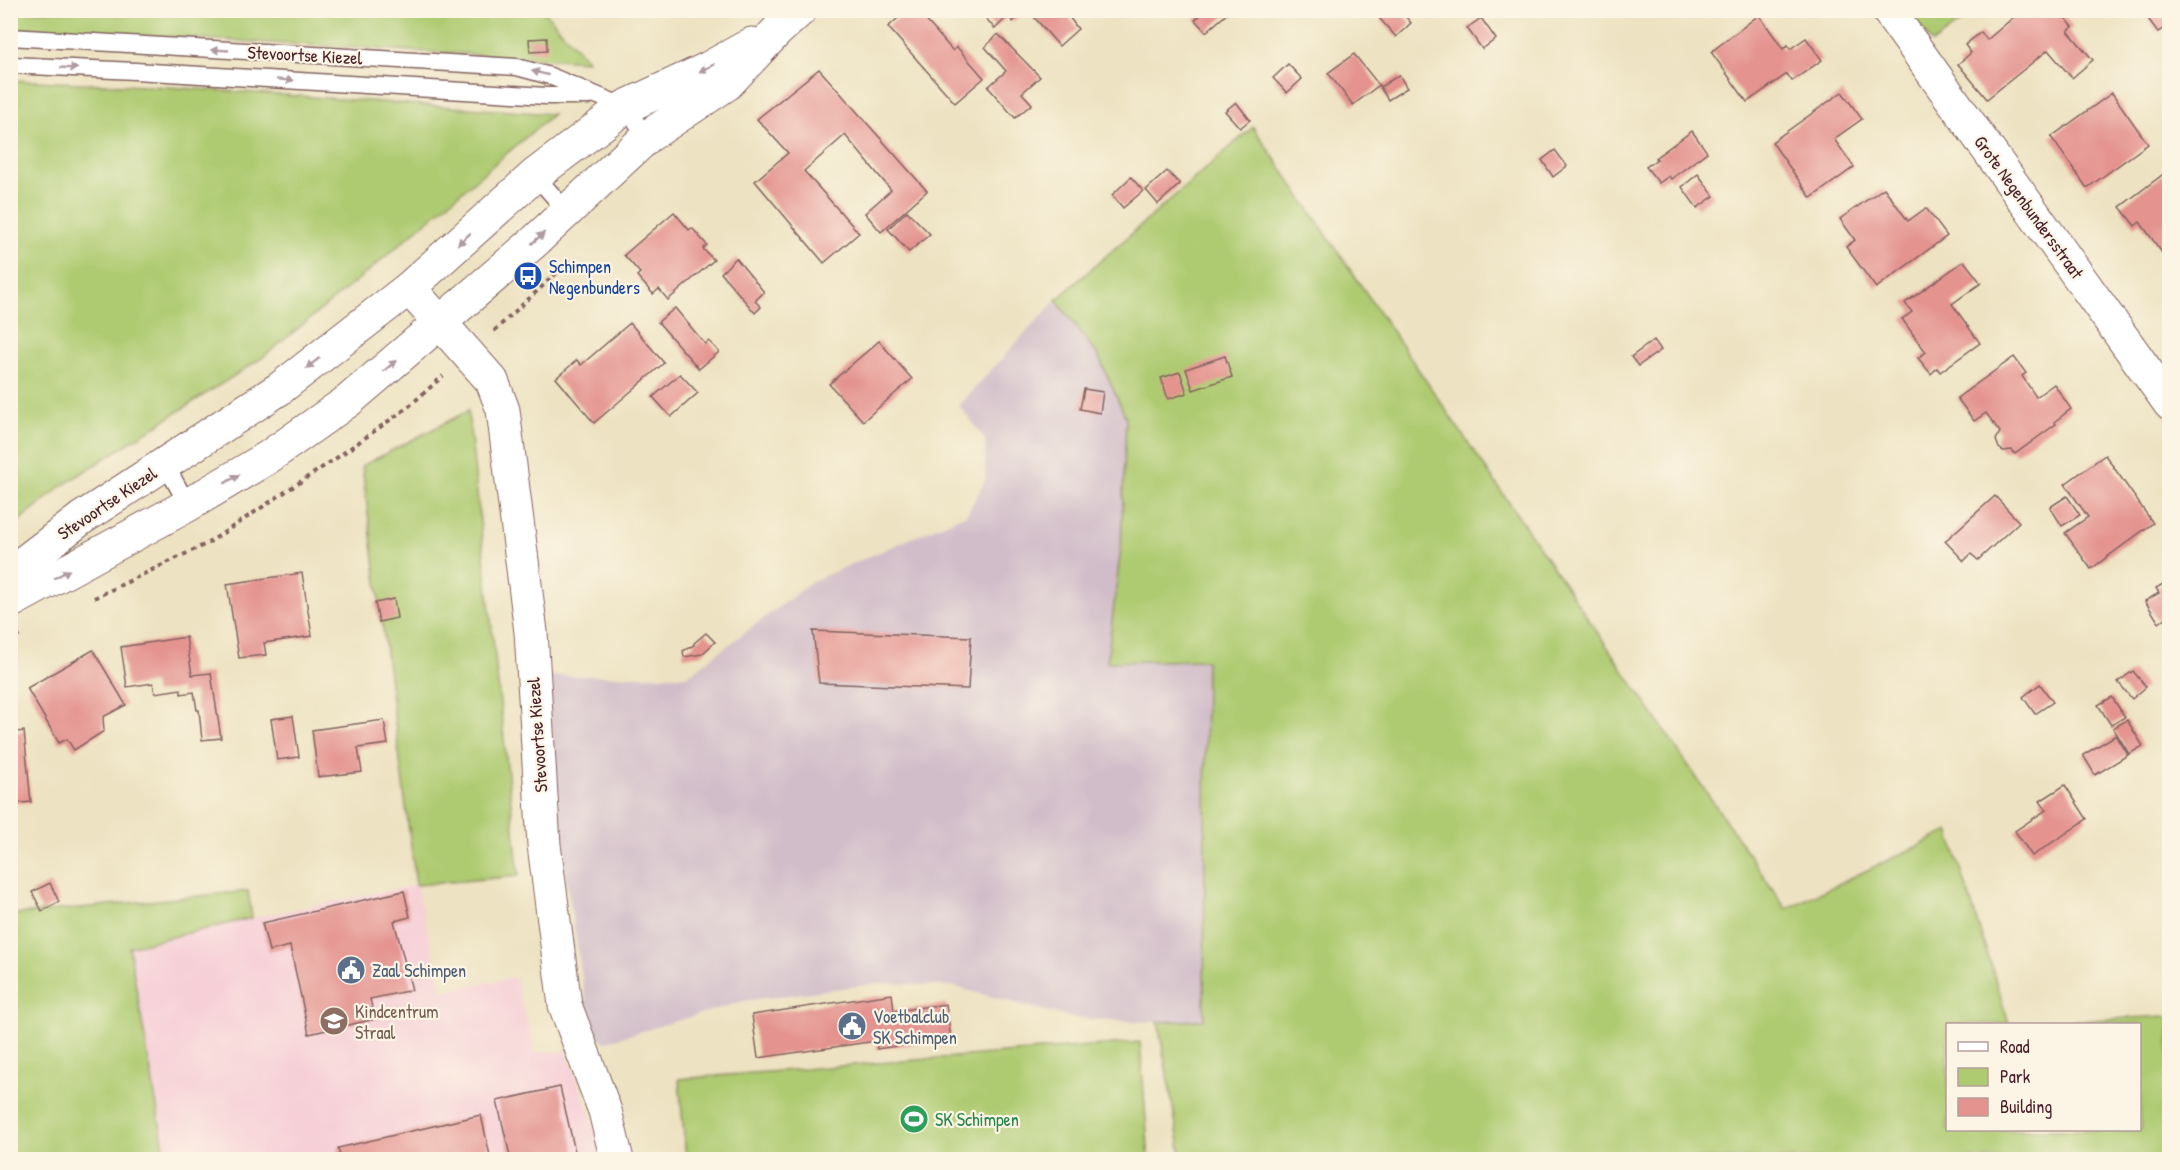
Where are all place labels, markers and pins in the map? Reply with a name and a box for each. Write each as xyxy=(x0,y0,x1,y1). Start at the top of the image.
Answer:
place label: Schimpen Negenbunders xyxy=(549,254,640,300)
bus stop icon: Schimpen Negenbunders xyxy=(512,260,544,292)
public building icon: Zaal Schimpen xyxy=(335,954,367,986)
place label: Zaal Schimpen xyxy=(372,958,466,983)
place label: Kindcentrum Straal xyxy=(355,999,438,1045)
place label: Voetbalclub SK Schimpen xyxy=(873,1004,957,1050)
school or university icon: Kindcentrum Straal xyxy=(318,1005,350,1037)
public building icon: Voetbalclub SK Schimpen xyxy=(836,1010,868,1042)
sports icon: SK Schimpen xyxy=(898,1103,930,1135)
place label: SK Schimpen xyxy=(935,1107,1019,1132)

